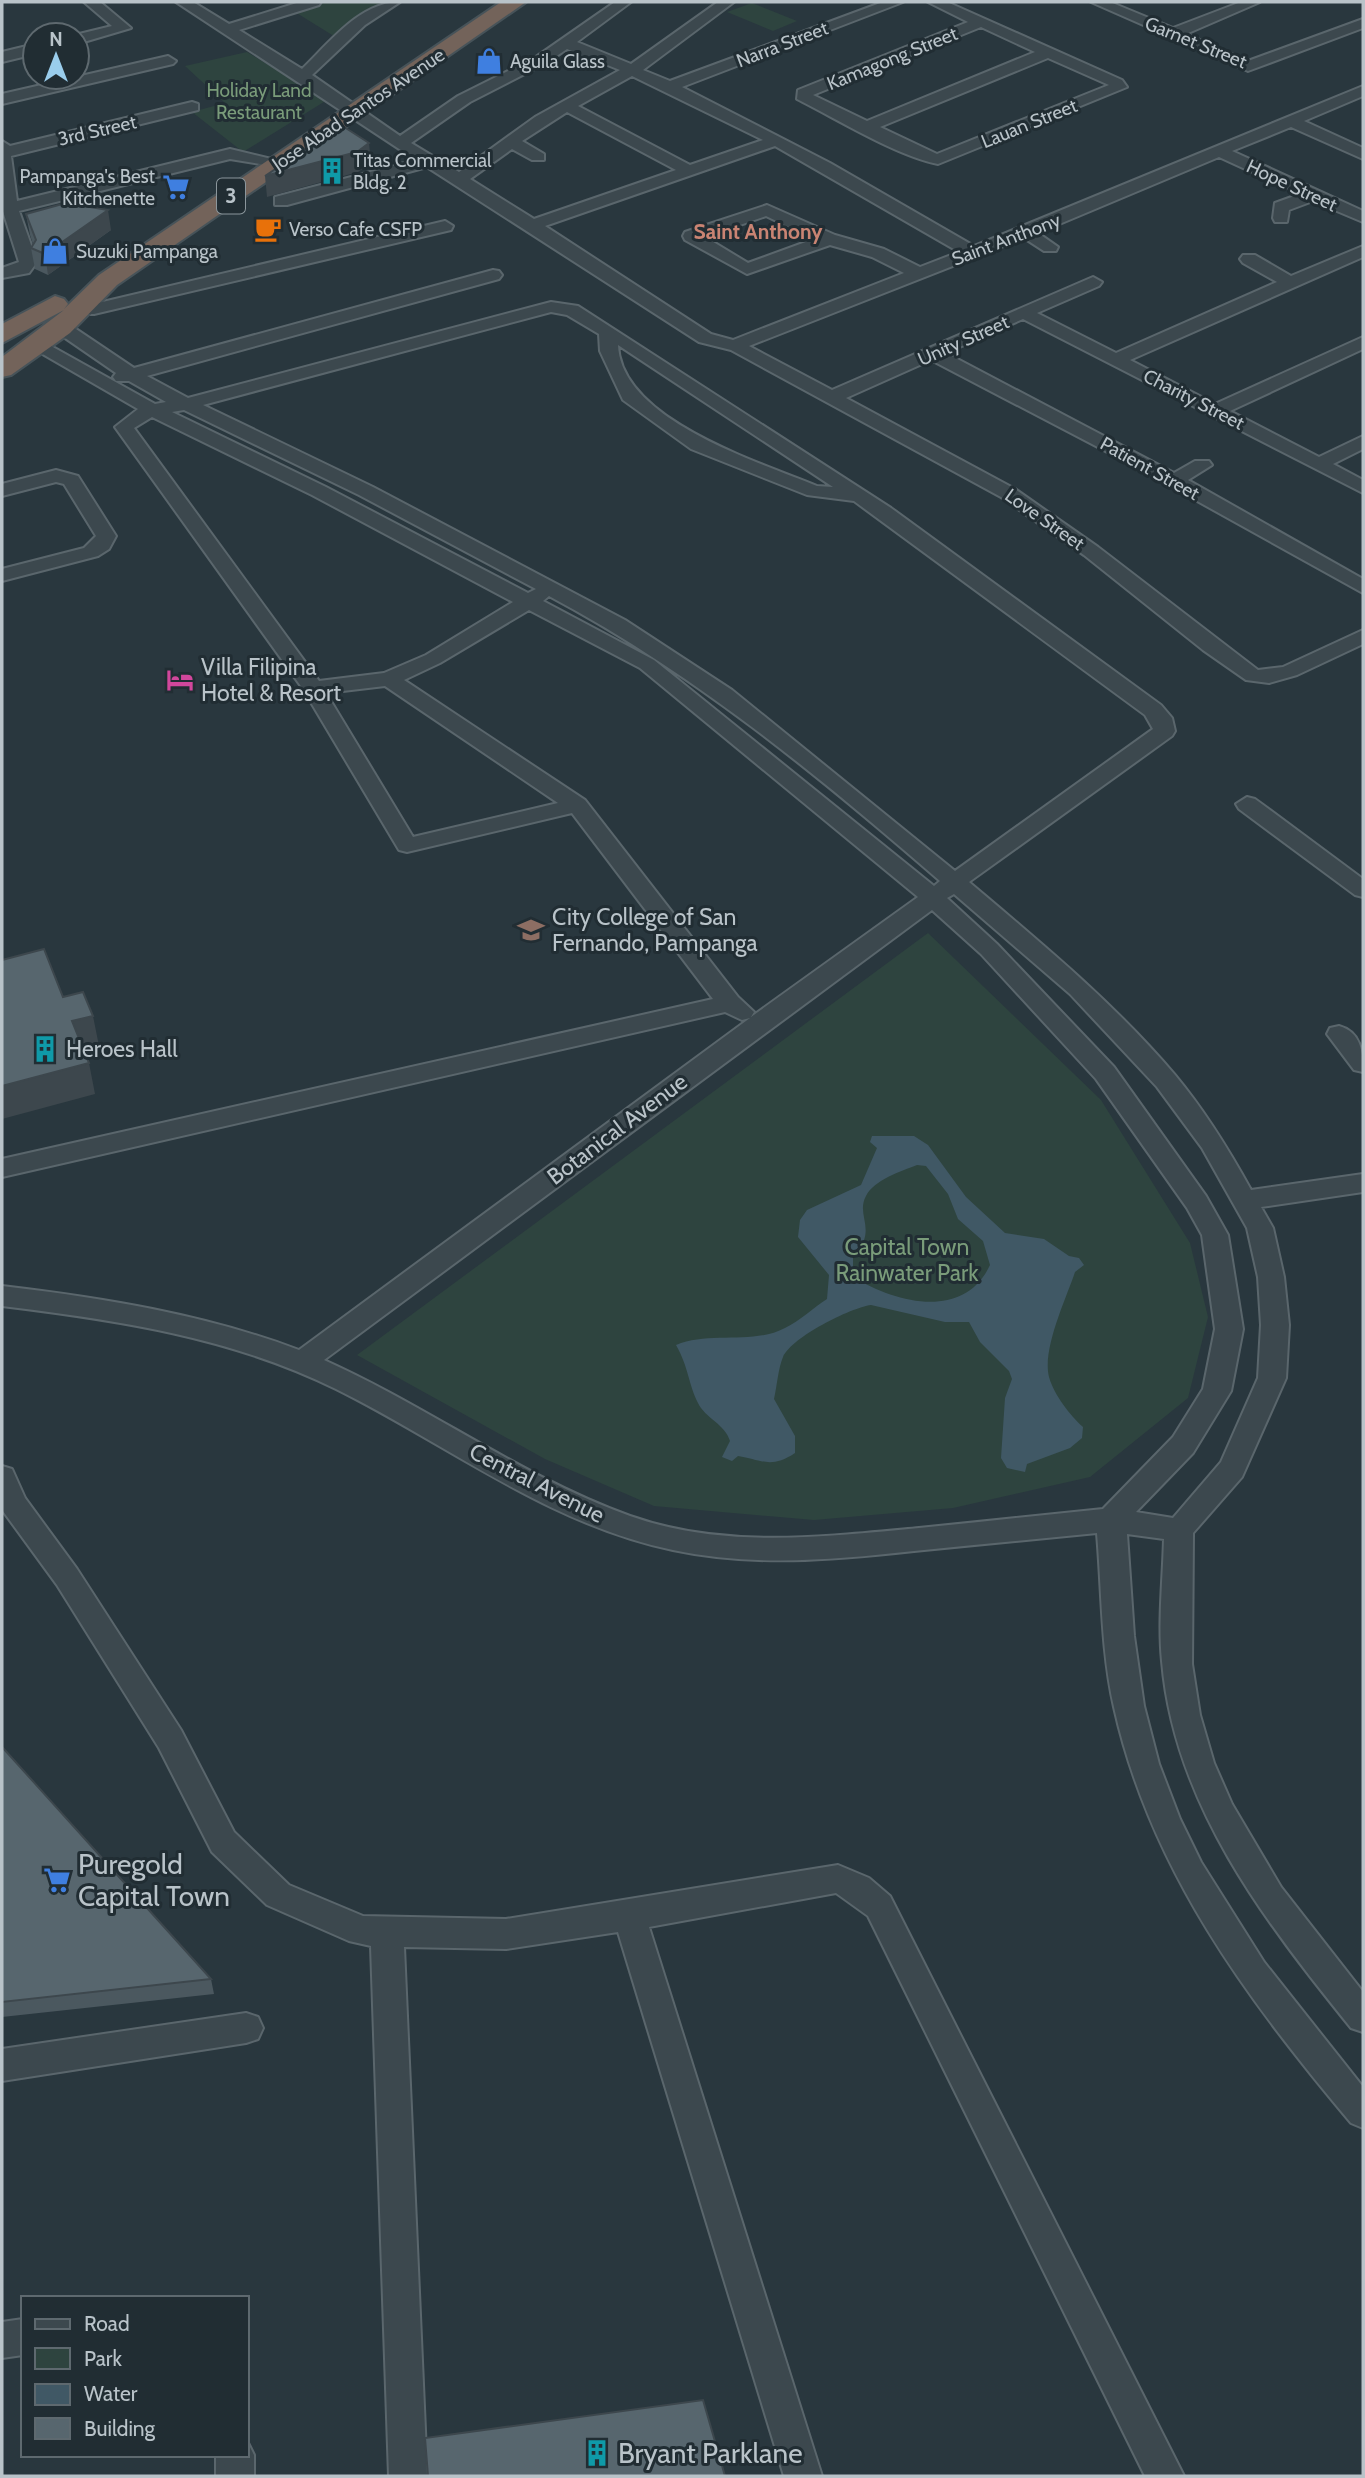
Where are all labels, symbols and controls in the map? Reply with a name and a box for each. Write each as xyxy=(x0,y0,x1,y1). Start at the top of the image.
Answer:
street label: Garnet Street xyxy=(1142,12,1251,74)
street label: Narra Street xyxy=(733,16,832,72)
north arrow xyxy=(21,21,91,91)
street label: Kamagong Street xyxy=(824,22,961,95)
text: N xyxy=(49,28,63,51)
street label: Jose Abad Santos Avenue xyxy=(267,43,449,176)
shop icon: Aguila Glass xyxy=(474,46,504,76)
place label: Aguila Glass xyxy=(510,50,605,73)
park label: Holiday Land Restaurant xyxy=(206,79,312,124)
street label: Lauan Street xyxy=(978,94,1081,153)
street label: 3rd Street xyxy=(56,110,139,151)
place label: Titas Commercial Bldg. 2 xyxy=(353,149,492,194)
street label: Hope Street xyxy=(1243,155,1341,217)
building icon: Titas Commercial Bldg. 2 xyxy=(317,156,347,186)
place label: Pampanga's Best Kitchenette xyxy=(20,165,156,210)
supermarket icon: Pampanga's Best Kitchenette xyxy=(161,172,191,202)
road number: 3 xyxy=(217,178,245,214)
street label: Saint Anthony xyxy=(949,208,1064,271)
cafe icon: Verso Cafe CSFP xyxy=(253,214,283,244)
place label: Verso Cafe CSFP xyxy=(289,218,422,241)
district label: Saint Anthony xyxy=(694,219,823,244)
shop icon: Suzuki Pampanga xyxy=(40,236,70,266)
place label: Suzuki Pampanga xyxy=(76,240,218,263)
street label: Unity Street xyxy=(914,310,1013,371)
street label: Charity Street xyxy=(1139,364,1249,435)
street label: Patient Street xyxy=(1096,432,1204,505)
street label: Love Street xyxy=(1001,484,1089,555)
place label: Villa Filipina Hotel & Resort xyxy=(201,653,341,707)
hotel icon: Villa Filipina Hotel & Resort xyxy=(165,665,195,695)
place label: City College of San Fernando, Pampanga xyxy=(552,903,758,957)
school or university icon: City College of San Fernando, Pampanga xyxy=(516,915,546,945)
building icon: Heroes Hall xyxy=(30,1034,60,1064)
place label: Heroes Hall xyxy=(66,1035,178,1063)
street label: Botanical Avenue xyxy=(542,1067,693,1191)
park label: Capital Town Rainwater Park xyxy=(835,1233,979,1287)
street label: Central Avenue xyxy=(465,1437,609,1529)
place label: Puregold Capital Town xyxy=(78,1847,230,1913)
supermarket icon: Puregold Capital Town xyxy=(42,1865,72,1895)
legend xyxy=(21,2296,248,2457)
text: Road xyxy=(84,2311,130,2336)
text: Park xyxy=(84,2346,122,2371)
text: Water xyxy=(84,2381,138,2406)
text: Building xyxy=(84,2416,156,2441)
place label: Bryant Parklane xyxy=(618,2436,802,2470)
building icon: Bryant Parklane xyxy=(582,2438,612,2468)

